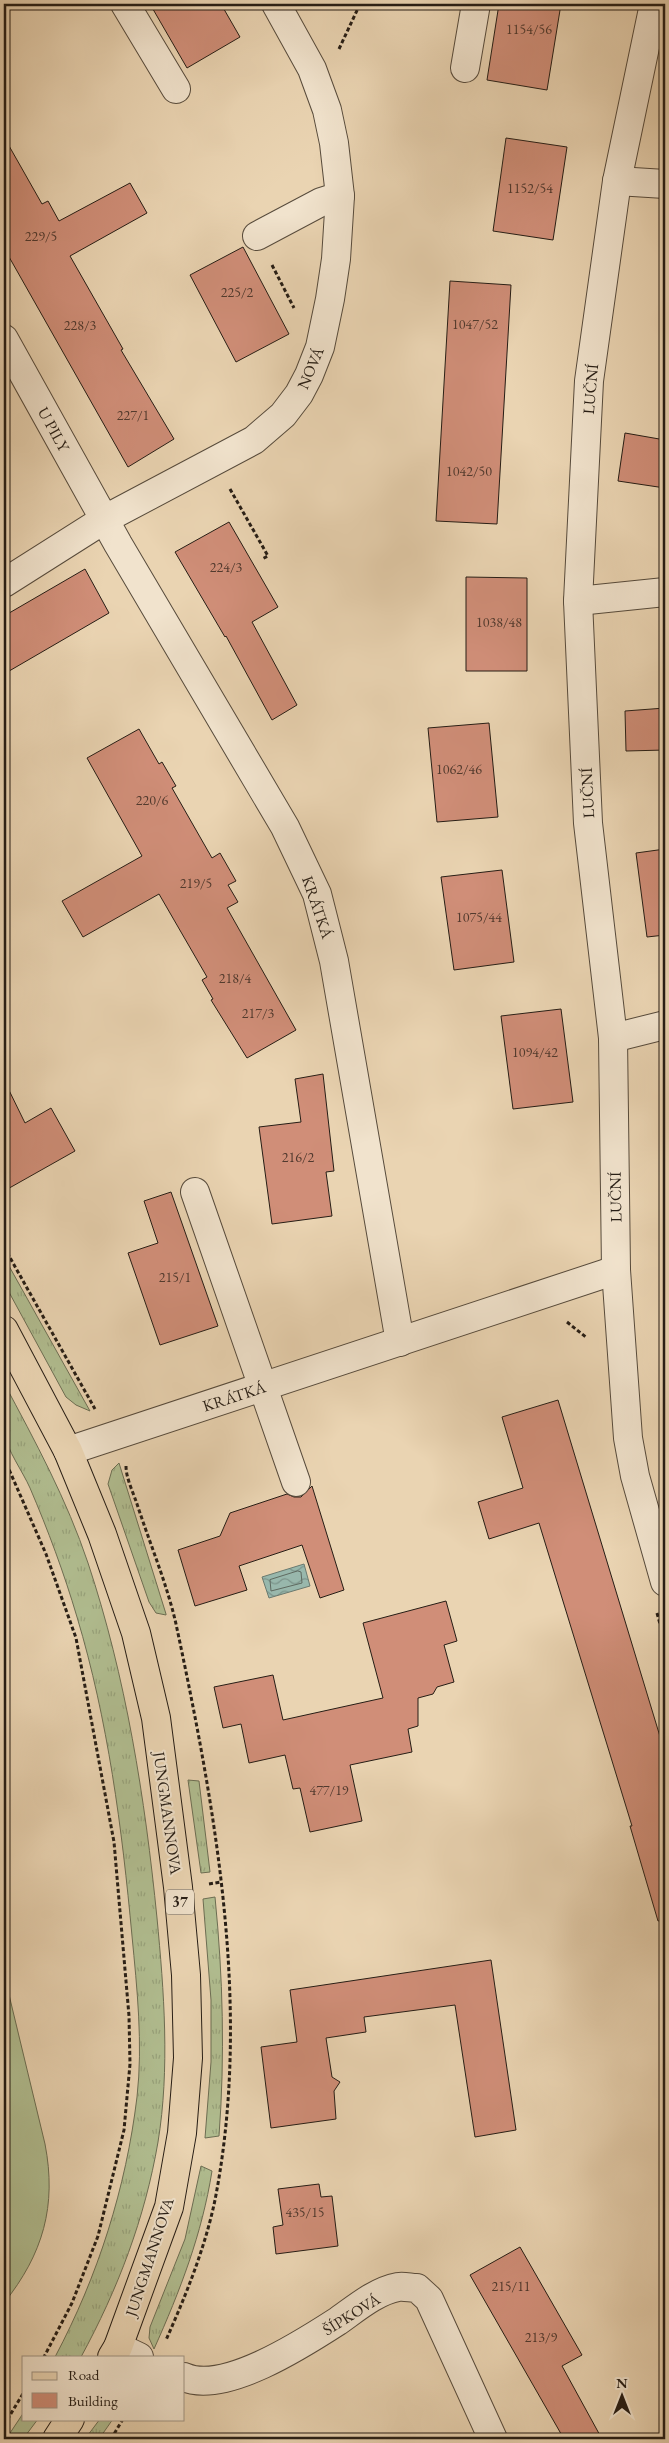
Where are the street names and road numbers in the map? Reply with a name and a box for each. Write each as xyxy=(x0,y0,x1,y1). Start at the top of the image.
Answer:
street label: NOVÁ xyxy=(292,343,329,393)
street label: LUČNÍ xyxy=(578,362,603,415)
street label: U PILY xyxy=(33,403,75,456)
street label: LUČNÍ xyxy=(576,767,599,819)
street label: KRÁTKÁ xyxy=(297,873,338,942)
street label: LUČNÍ xyxy=(605,1171,626,1222)
street label: KRÁTKÁ xyxy=(200,1376,269,1417)
street label: JUNGMANNOVA xyxy=(148,1748,187,1877)
road number: 37 xyxy=(166,1890,194,1914)
street label: JUNGMANNOVA xyxy=(120,2194,179,2321)
street label: ŠÍPKOVÁ xyxy=(319,2288,385,2340)

